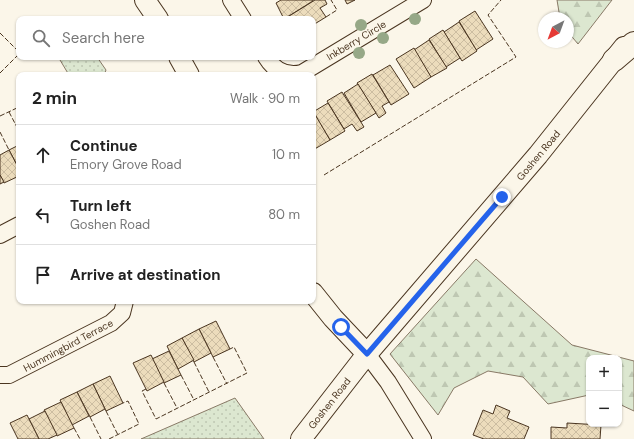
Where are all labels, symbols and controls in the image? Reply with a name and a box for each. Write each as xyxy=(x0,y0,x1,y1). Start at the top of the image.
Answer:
north arrow xyxy=(538,12,574,48)
search box xyxy=(16,16,316,60)
street label: Inkberry Circle xyxy=(324,17,389,63)
icon: search xyxy=(30,27,52,49)
text: Search here xyxy=(62,28,145,48)
text: 2 min xyxy=(32,87,77,109)
text: Walk · 90 m xyxy=(230,90,300,107)
street label: Goshen Road xyxy=(514,128,563,183)
text: Continue xyxy=(70,136,138,156)
icon: ahead xyxy=(32,144,54,166)
text: 10 m xyxy=(272,146,300,163)
text: Emory Grove Road xyxy=(70,156,182,173)
route end xyxy=(493,188,511,206)
text: Turn left xyxy=(70,196,131,216)
icon: left xyxy=(32,204,54,226)
text: 80 m xyxy=(268,206,300,223)
text: Goshen Road xyxy=(70,216,150,233)
icon: arrive xyxy=(32,264,54,286)
text: Arrive at destination xyxy=(70,265,221,285)
street label: Hummingbird Terrace xyxy=(21,316,116,375)
route start xyxy=(332,318,350,336)
map controls xyxy=(586,355,622,427)
button: + xyxy=(586,355,622,391)
street label: Goshen Road xyxy=(305,375,353,432)
button: − xyxy=(586,391,622,427)

